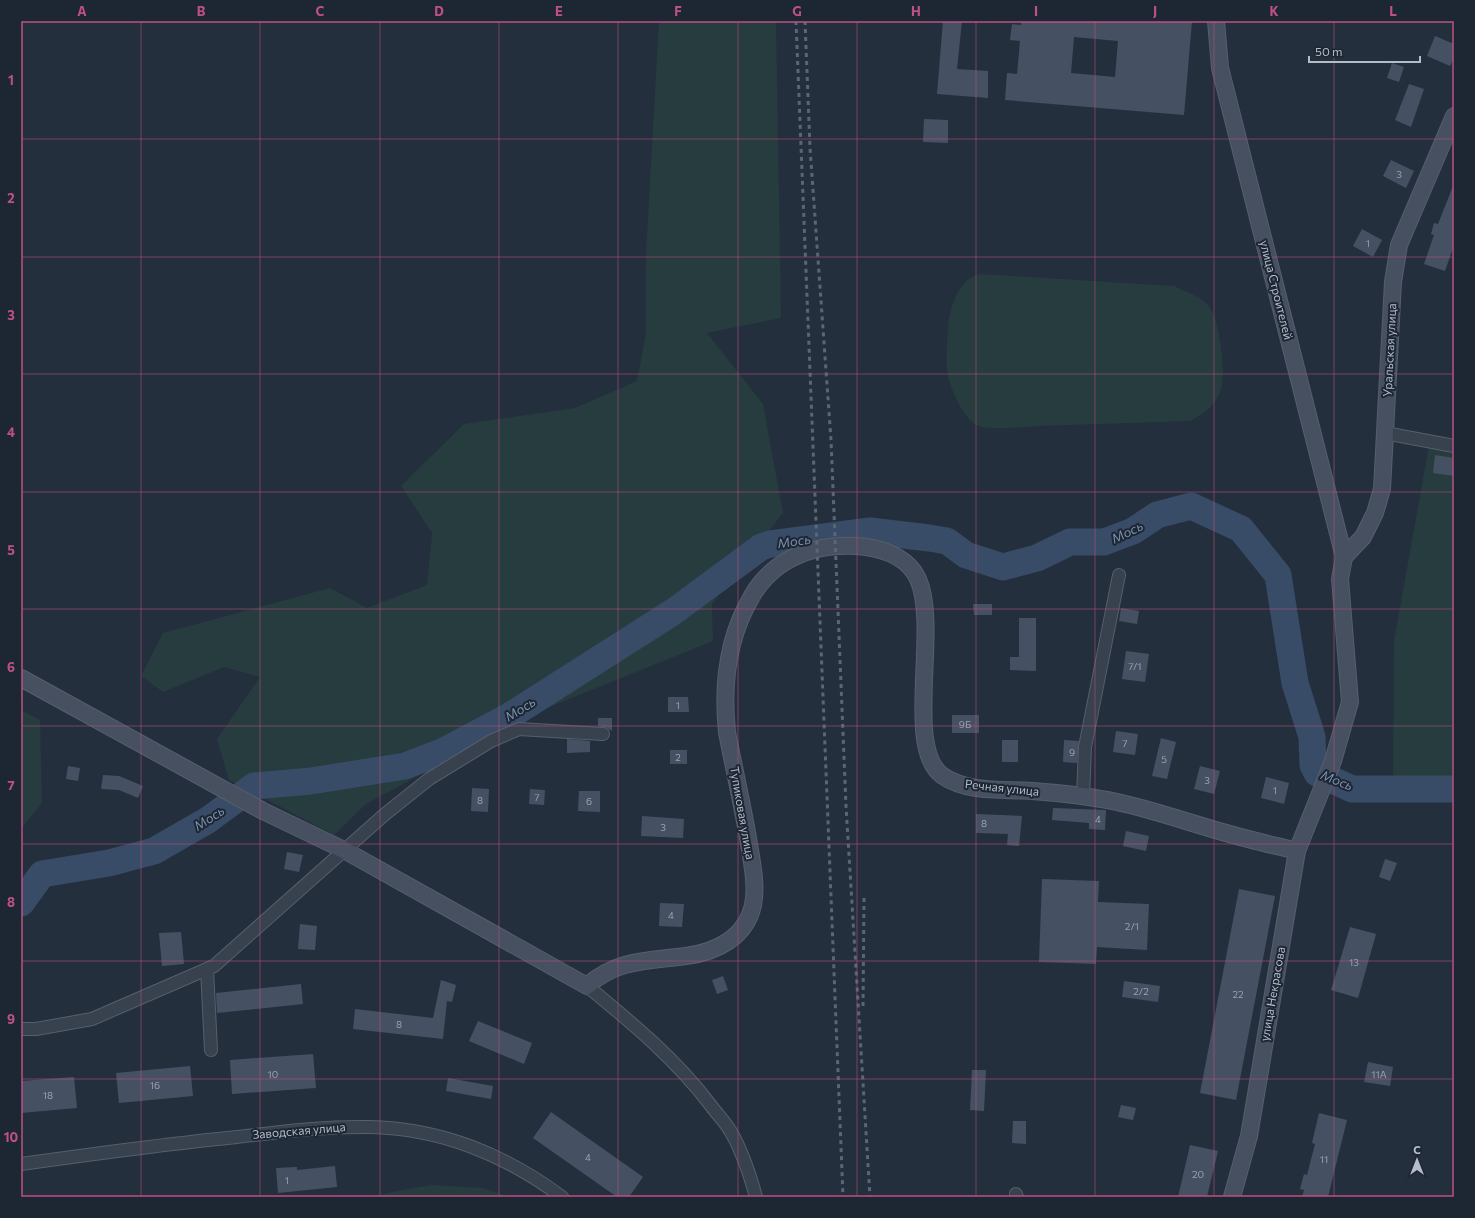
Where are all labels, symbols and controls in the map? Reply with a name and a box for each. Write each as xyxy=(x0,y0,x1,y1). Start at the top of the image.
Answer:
text: A xyxy=(77,3,87,19)
text: B xyxy=(197,3,206,19)
text: C xyxy=(316,3,325,19)
text: D xyxy=(434,3,444,19)
text: E xyxy=(555,3,563,19)
text: F xyxy=(674,3,682,19)
text: G xyxy=(792,3,802,19)
text: H xyxy=(911,3,921,19)
text: I xyxy=(1034,3,1038,19)
text: J xyxy=(1153,3,1157,19)
text: K xyxy=(1269,3,1279,19)
text: L xyxy=(1389,3,1397,19)
scale bar xyxy=(1309,38,1420,64)
text: 50 m xyxy=(1315,44,1343,58)
text: 1 xyxy=(8,72,14,88)
house number: 3 xyxy=(1396,168,1402,180)
text: 2 xyxy=(7,190,15,206)
house number: 1 xyxy=(1366,237,1370,249)
street label: улица Строителей xyxy=(1258,239,1296,341)
street label: Уральская улица xyxy=(1380,303,1398,397)
text: 3 xyxy=(7,307,15,323)
text: 4 xyxy=(7,424,15,440)
water label: Мось xyxy=(1109,517,1146,546)
water label: Мось xyxy=(776,530,812,552)
text: 5 xyxy=(7,542,15,558)
text: 6 xyxy=(7,659,15,675)
house number: 7/1 xyxy=(1128,660,1142,672)
water label: Мось xyxy=(502,693,539,725)
house number: 1 xyxy=(676,699,680,711)
house number: 9Б xyxy=(959,718,971,730)
house number: 7 xyxy=(1122,737,1128,749)
house number: 9 xyxy=(1069,746,1075,758)
house number: 2 xyxy=(675,751,681,763)
house number: 5 xyxy=(1161,753,1167,765)
street label: Тупиковая улица xyxy=(728,765,758,860)
water label: Мось xyxy=(1319,766,1356,794)
house number: 3 xyxy=(1204,774,1210,786)
street label: Речная улица xyxy=(964,776,1040,798)
text: 7 xyxy=(7,777,15,793)
house number: 1 xyxy=(1273,784,1277,796)
house number: 7 xyxy=(534,791,540,803)
house number: 8 xyxy=(477,794,483,806)
house number: 6 xyxy=(586,795,592,807)
water label: Мось xyxy=(191,802,228,834)
house number: 4 xyxy=(1095,813,1101,825)
house number: 8 xyxy=(981,817,987,829)
house number: 3 xyxy=(660,821,666,833)
text: 8 xyxy=(7,894,15,910)
house number: 4 xyxy=(668,909,674,921)
house number: 2/1 xyxy=(1125,920,1139,932)
street label: улица Некрасова xyxy=(1257,945,1287,1042)
house number: 13 xyxy=(1349,956,1359,968)
house number: 2/2 xyxy=(1133,985,1149,997)
house number: 22 xyxy=(1232,988,1244,1000)
text: 9 xyxy=(7,1011,15,1027)
house number: 8 xyxy=(396,1018,402,1030)
house number: 10 xyxy=(268,1068,278,1080)
house number: 11А xyxy=(1371,1068,1387,1080)
house number: 16 xyxy=(150,1079,160,1091)
house number: 18 xyxy=(43,1089,53,1101)
street label: Заводская улица xyxy=(252,1119,346,1141)
text: 10 xyxy=(4,1129,19,1145)
north arrow xyxy=(1397,1140,1437,1180)
text: С xyxy=(1413,1143,1421,1156)
house number: 4 xyxy=(585,1151,591,1163)
house number: 11 xyxy=(1320,1153,1328,1165)
house number: 20 xyxy=(1192,1168,1204,1180)
house number: 1 xyxy=(285,1174,289,1186)

